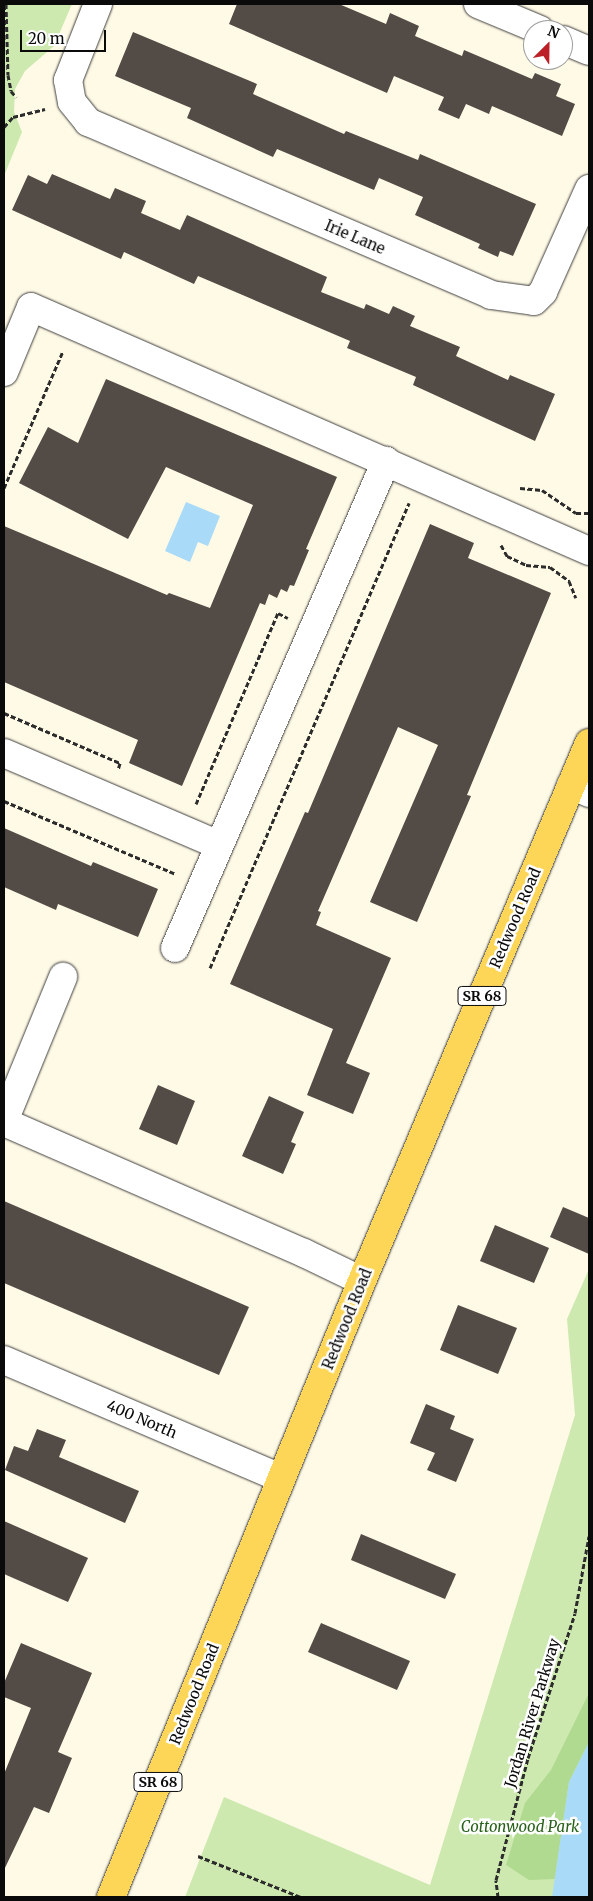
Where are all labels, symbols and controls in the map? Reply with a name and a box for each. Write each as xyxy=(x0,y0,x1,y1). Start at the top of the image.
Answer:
scale bar xyxy=(22,20,109,52)
north arrow xyxy=(523,20,573,70)
text: N xyxy=(545,22,562,43)
text: 20 m xyxy=(28,29,65,48)
street label: Irie Lane xyxy=(322,216,388,258)
street label: Redwood Road xyxy=(486,865,544,971)
road number: SR 68 xyxy=(457,984,507,1008)
street label: Redwood Road xyxy=(319,1266,375,1372)
street label: 400 North xyxy=(104,1396,180,1442)
street label: Jordan River Parkway xyxy=(501,1636,563,1790)
street label: Redwood Road xyxy=(166,1641,222,1747)
road number: SR 68 xyxy=(133,1770,183,1794)
park label: Cottonwood Park xyxy=(461,1818,579,1836)

